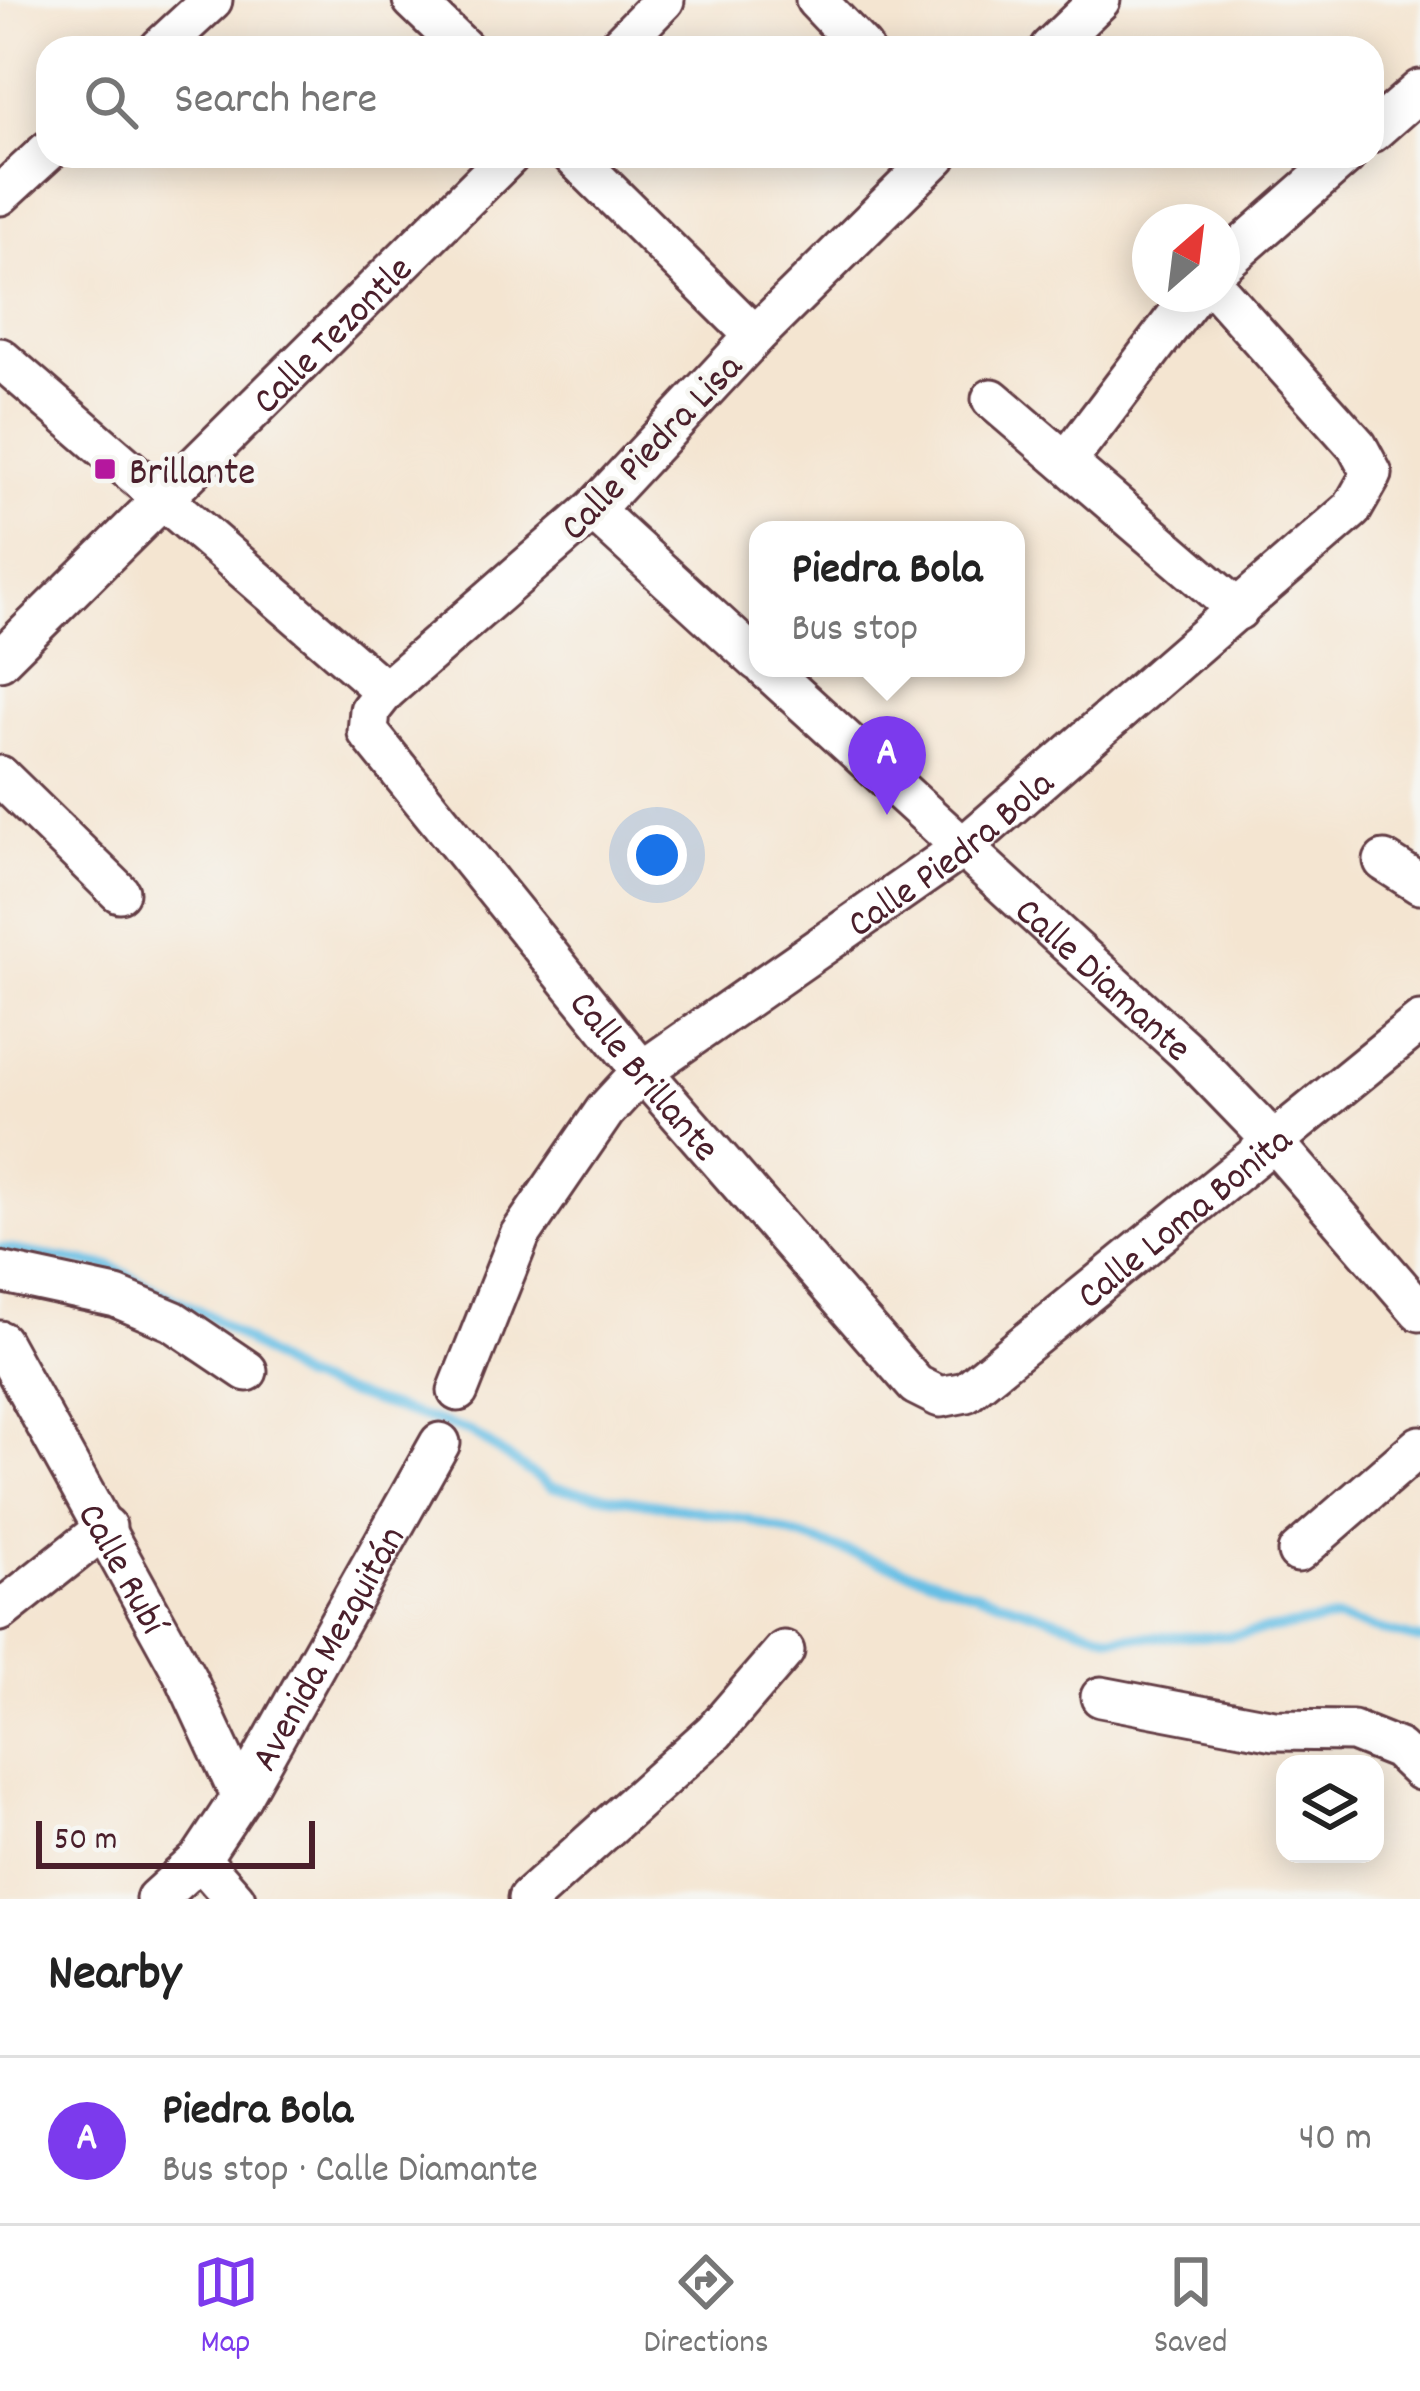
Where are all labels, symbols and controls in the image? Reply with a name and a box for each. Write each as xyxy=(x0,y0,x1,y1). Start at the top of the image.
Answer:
search box xyxy=(36,36,1384,168)
icon: search xyxy=(78,69,144,135)
text: Search here xyxy=(174,70,377,134)
north arrow xyxy=(1132,204,1240,312)
street label: Calle Tezontle xyxy=(242,245,428,430)
street label: Calle Piedra Lisa xyxy=(550,343,758,556)
place label: Brillante xyxy=(129,448,256,503)
marker: Brillante xyxy=(92,456,118,482)
popup xyxy=(749,521,1025,677)
text: Piedra Bola xyxy=(792,540,982,604)
text: Bus stop xyxy=(792,604,918,659)
pin: A xyxy=(848,716,926,815)
street label: Calle Piedra Bola xyxy=(838,759,1069,954)
your location xyxy=(627,825,687,885)
street label: Calle Diamante xyxy=(1000,887,1202,1077)
street label: Calle Brillante xyxy=(553,981,730,1176)
street label: Calle Loma Bonita xyxy=(1067,1116,1307,1325)
street label: Calle Rubí xyxy=(61,1494,179,1648)
street label: Avenida Mezquitán xyxy=(240,1517,422,1783)
map controls xyxy=(1276,1755,1384,1863)
button: layers xyxy=(1276,1755,1384,1863)
scale bar xyxy=(36,1815,315,1868)
text: 50 m xyxy=(54,1818,118,1865)
text: Nearby xyxy=(48,1941,181,2013)
text: Piedra Bola xyxy=(162,2081,353,2145)
text: A xyxy=(76,2113,98,2168)
text: 40 m xyxy=(1299,2113,1372,2168)
text: Bus stop · Calle Diamante xyxy=(162,2145,538,2200)
tab: Map xyxy=(193,2249,259,2368)
tab: Directions xyxy=(644,2249,769,2368)
tab: Saved xyxy=(1154,2249,1227,2368)

